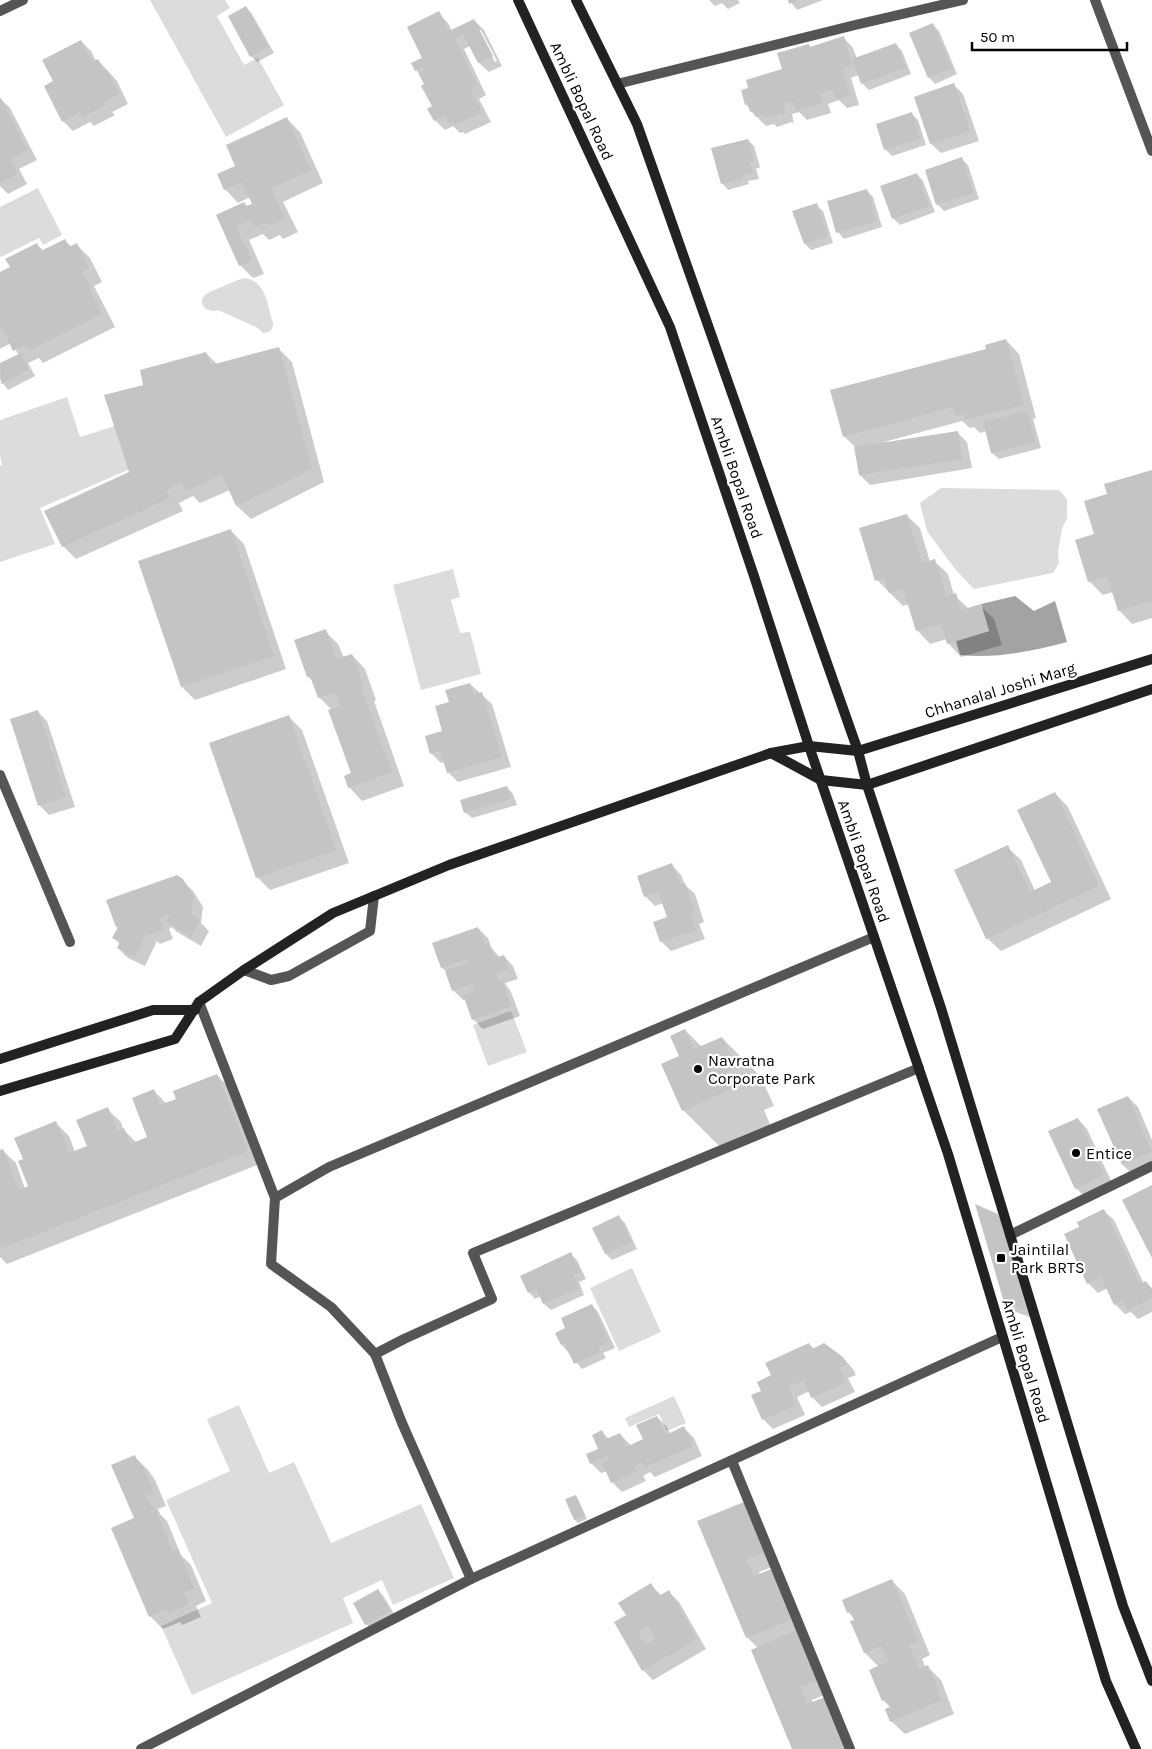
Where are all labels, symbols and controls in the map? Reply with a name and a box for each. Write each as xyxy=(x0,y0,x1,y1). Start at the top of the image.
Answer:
scale bar xyxy=(972,20,1127,52)
text: 50 m xyxy=(980,28,1015,46)
street label: Ambli Bopal Road xyxy=(546,39,618,163)
street label: Ambli Bopal Road xyxy=(707,413,767,541)
street label: Chhanalal Joshi Marg xyxy=(922,658,1078,722)
street label: Ambli Bopal Road xyxy=(834,797,894,925)
place label: Navratna Corporate Park xyxy=(708,1051,816,1088)
marker: Navratna Corporate Park xyxy=(692,1063,704,1075)
place label: Entice xyxy=(1086,1144,1132,1163)
marker: Entice xyxy=(1070,1147,1082,1159)
place label: Jaintilal Park BRTS xyxy=(1011,1240,1085,1277)
marker: Jaintilal Park BRTS xyxy=(995,1252,1007,1264)
street label: Ambli Bopal Road xyxy=(998,1297,1054,1425)

